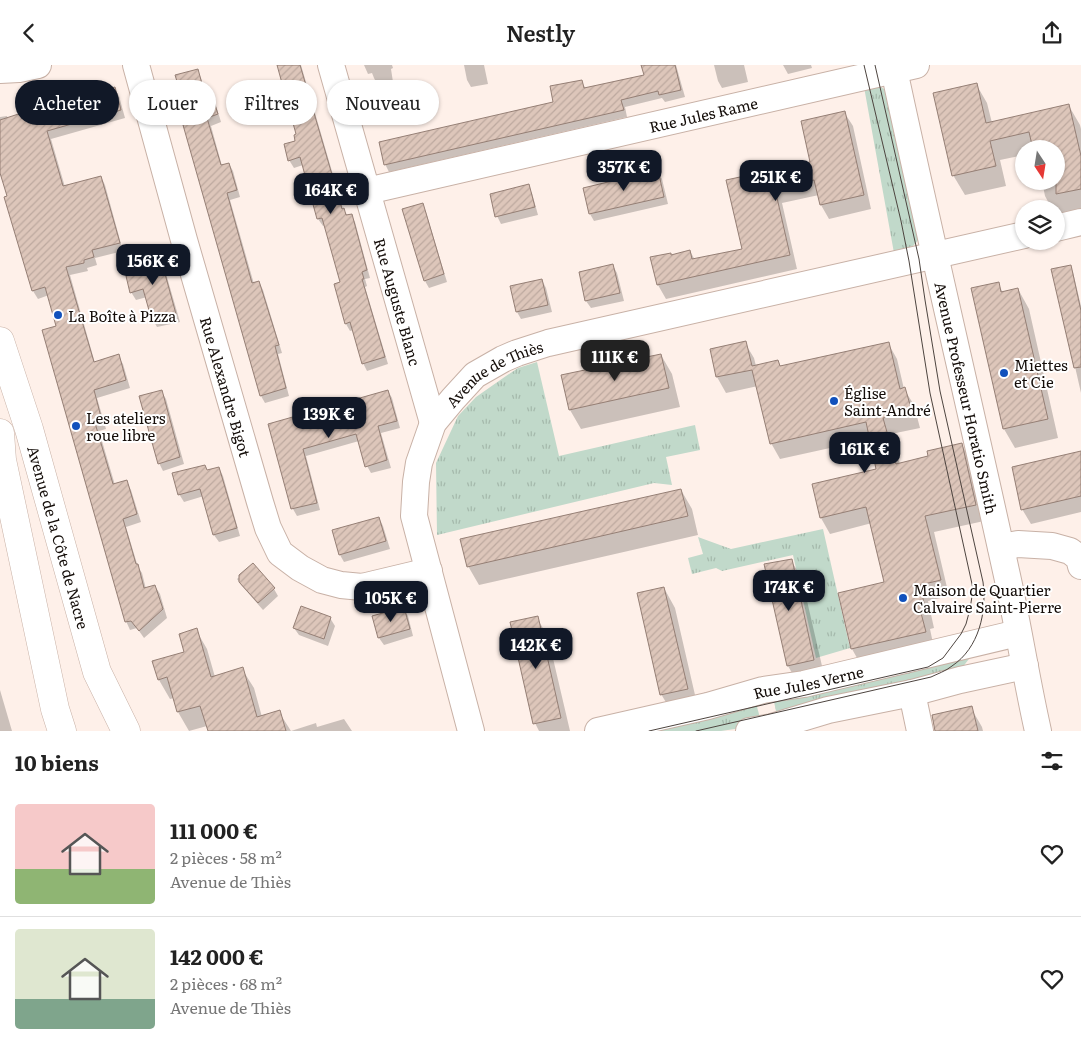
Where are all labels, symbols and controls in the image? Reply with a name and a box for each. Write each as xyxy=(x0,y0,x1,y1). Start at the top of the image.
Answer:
text: Nestly xyxy=(506,16,575,49)
icon: back xyxy=(15,19,43,47)
icon: share xyxy=(1038,19,1066,47)
chip: Acheter xyxy=(15,80,119,125)
chip: Louer xyxy=(129,80,216,125)
chip: Filtres xyxy=(226,80,317,125)
chip: Nouveau xyxy=(327,80,439,125)
street label: Rue Jules Rame xyxy=(647,90,760,137)
north arrow xyxy=(1015,140,1065,190)
map controls xyxy=(1015,140,1065,250)
pin: 357K € xyxy=(583,149,665,192)
text: 357K € xyxy=(598,154,650,178)
pin: 251K € xyxy=(735,159,817,202)
text: 251K € xyxy=(751,164,801,188)
pin: 164K € xyxy=(290,173,372,215)
text: 164K € xyxy=(305,177,357,201)
button: layers xyxy=(1015,200,1065,250)
street label: Rue Auguste Blanc xyxy=(369,235,428,369)
pin: 156K € xyxy=(112,243,194,286)
text: 156K € xyxy=(127,248,179,272)
street label: Avenue Professeur Horatio Smith xyxy=(930,279,1005,516)
place label: La Boîte à Pizza xyxy=(68,304,177,327)
marker: La Boîte à Pizza xyxy=(52,309,64,321)
street label: Rue Alexandre Bigot xyxy=(195,314,258,459)
street label: Avenue de Thiès xyxy=(440,334,546,412)
pin: 111K € xyxy=(574,339,656,382)
text: 111K € xyxy=(592,344,638,368)
place label: Miettes et Cie xyxy=(1014,353,1068,393)
marker: Miettes et Cie xyxy=(998,367,1010,379)
place label: Église Saint-André xyxy=(844,381,931,421)
marker: Église Saint-André xyxy=(828,395,840,407)
pin: 139K € xyxy=(288,397,370,439)
text: 139K € xyxy=(303,401,355,425)
place label: Les ateliers roue libre xyxy=(86,406,166,446)
marker: Les ateliers roue libre xyxy=(70,420,82,432)
pin: 161K € xyxy=(824,431,906,474)
text: 161K € xyxy=(840,436,890,460)
street label: Avenue de la Côte de Nacre xyxy=(23,443,96,632)
pin: 174K € xyxy=(748,569,830,612)
text: 174K € xyxy=(764,574,814,598)
place label: Maison de Quartier Calvaire Saint-Pierre xyxy=(913,578,1062,618)
pin: 105K € xyxy=(350,581,432,623)
text: 105K € xyxy=(365,585,417,609)
marker: Maison de Quartier Calvaire Saint-Pierre xyxy=(897,592,909,604)
pin: 142K € xyxy=(495,627,577,670)
text: 142K € xyxy=(510,632,562,656)
street label: Rue Jules Verne xyxy=(750,659,866,704)
text: 10 biens xyxy=(15,746,99,777)
icon: filters xyxy=(1038,747,1066,775)
text: 111 000 € xyxy=(170,814,258,845)
icon: home xyxy=(55,824,115,884)
icon: heart xyxy=(1038,840,1066,868)
text: 2 pièces · 58 m² xyxy=(170,845,282,869)
text: Avenue de Thiès xyxy=(170,869,291,893)
text: 142 000 € xyxy=(170,940,264,971)
icon: home xyxy=(55,949,115,1009)
icon: heart xyxy=(1038,965,1066,993)
text: 2 pièces · 68 m² xyxy=(170,971,282,995)
text: Avenue de Thiès xyxy=(170,995,291,1019)

